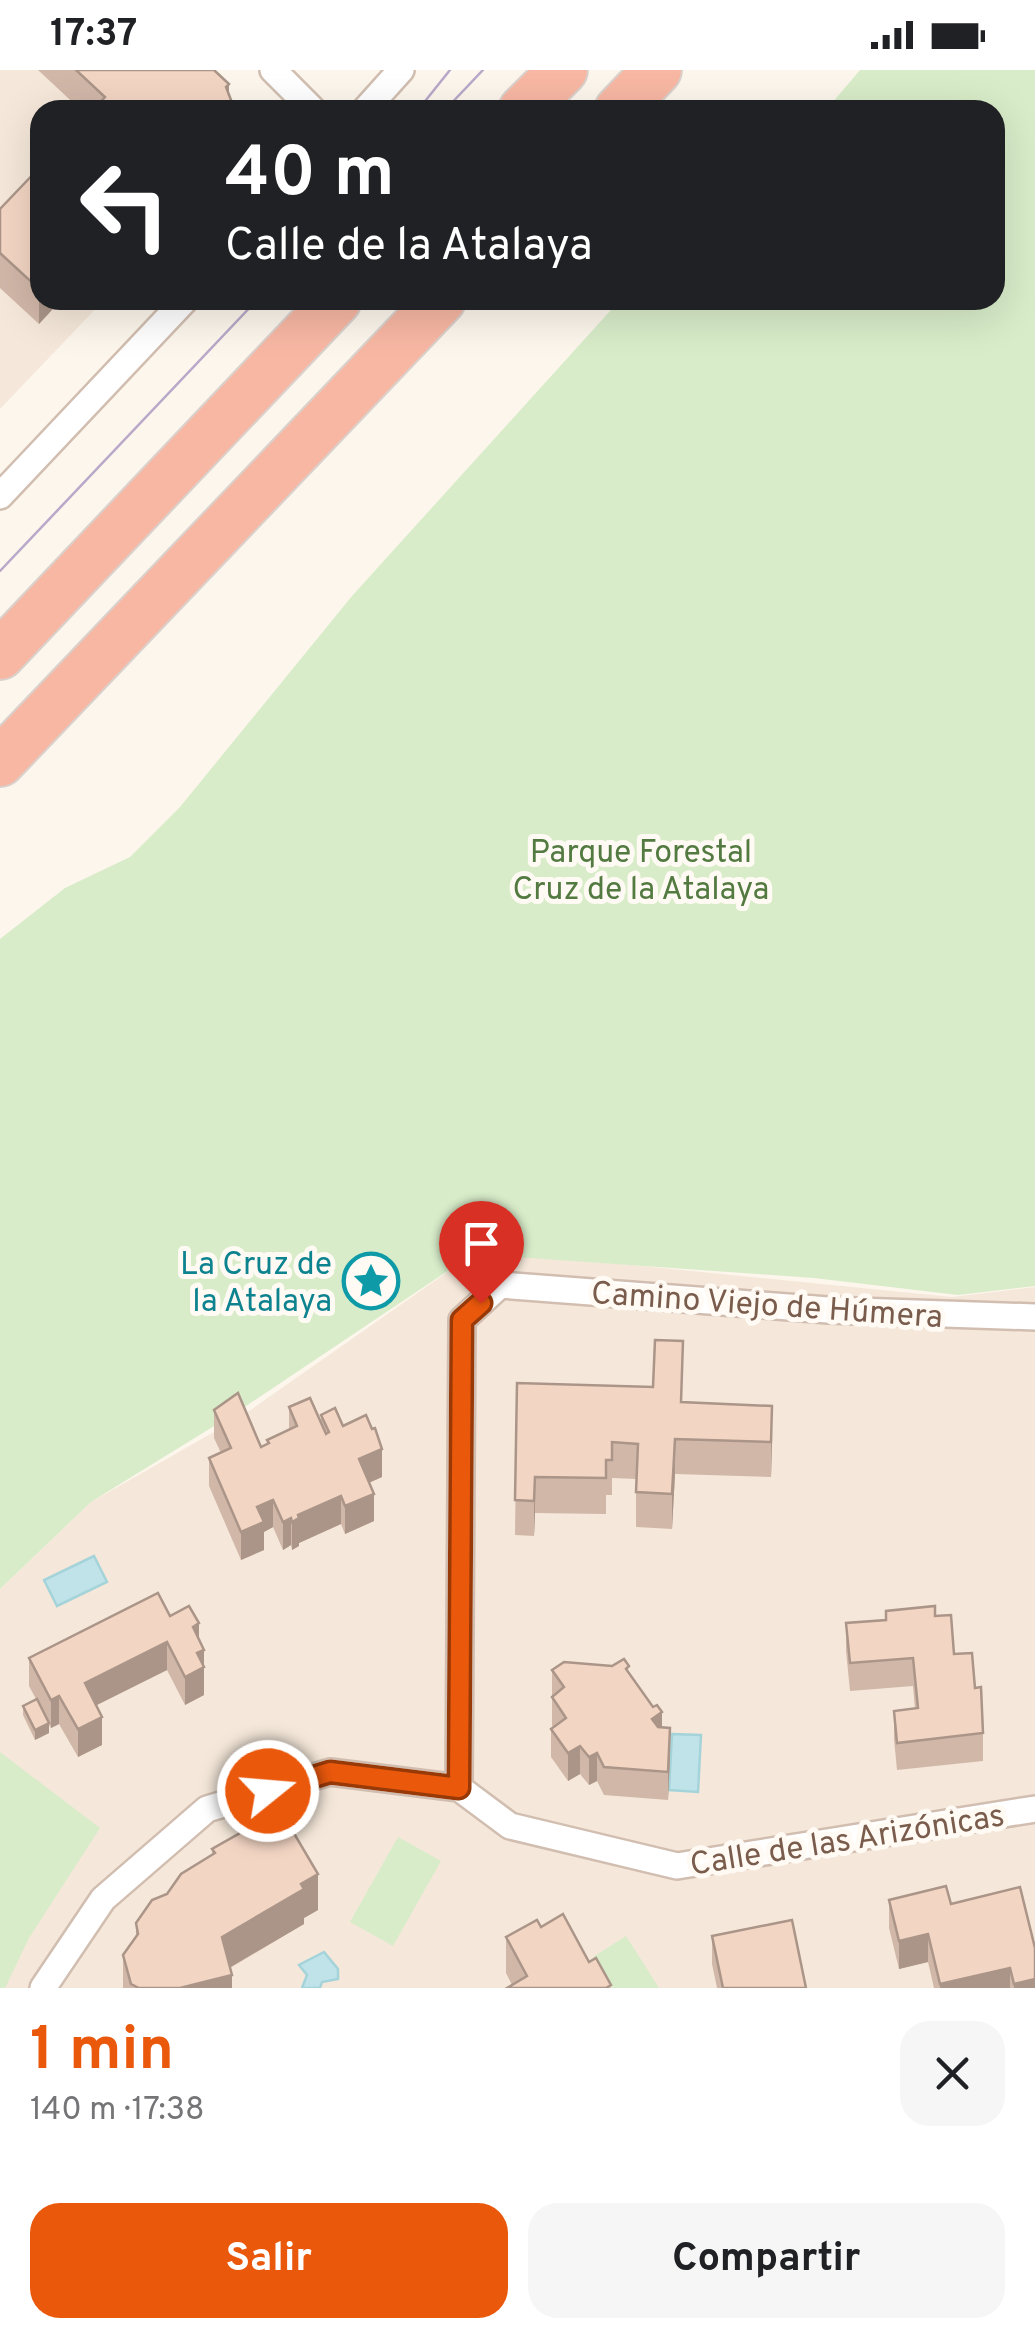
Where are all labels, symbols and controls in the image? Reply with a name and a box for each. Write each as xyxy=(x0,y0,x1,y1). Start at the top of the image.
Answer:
text: 17:37 xyxy=(50,11,137,60)
text: 40 m xyxy=(225,132,395,221)
icon: left xyxy=(60,140,190,270)
text: Calle de la Atalaya xyxy=(225,219,593,276)
park label: Parque Forestal Cruz de la Atalaya xyxy=(513,834,769,911)
pin xyxy=(439,1201,524,1304)
icon: arrive xyxy=(454,1216,509,1271)
place label: La Cruz de la Atalaya xyxy=(180,1246,332,1323)
place icon: La Cruz de la Atalaya xyxy=(341,1251,401,1311)
street label: Camino Viejo de Húmera xyxy=(590,1275,944,1339)
position arrow xyxy=(216,1739,320,1843)
street label: Calle de las Arizónicas xyxy=(687,1797,1008,1887)
text: 1 min xyxy=(30,2015,174,2091)
button: close xyxy=(900,2021,1005,2126)
text: 140 m · 17:38 xyxy=(30,2091,205,2131)
button: Salir xyxy=(30,2203,508,2318)
button: Compartir xyxy=(528,2203,1005,2318)

